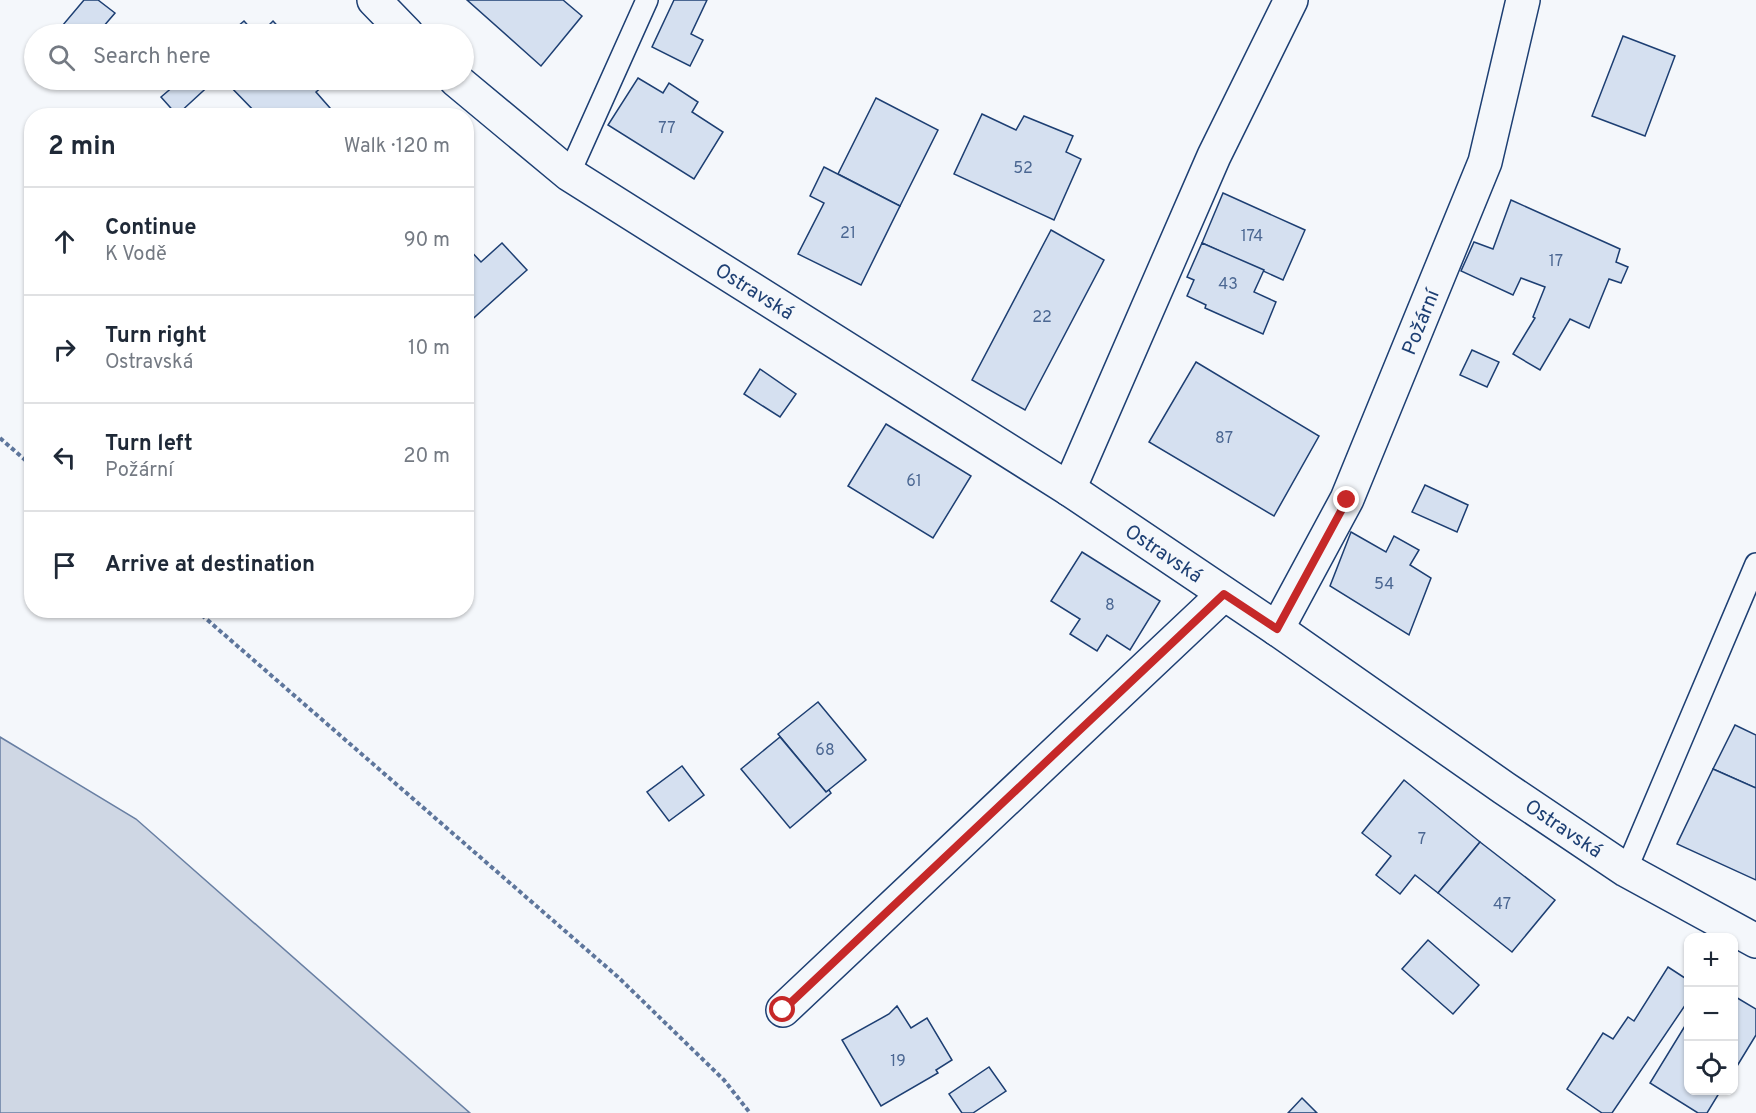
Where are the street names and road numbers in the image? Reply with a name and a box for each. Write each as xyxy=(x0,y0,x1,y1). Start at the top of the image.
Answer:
street label: Ostravská xyxy=(710,258,798,327)
street label: Požární xyxy=(1397,284,1447,359)
street label: Ostravská xyxy=(1119,519,1207,590)
street label: Ostravská xyxy=(1519,794,1607,865)

